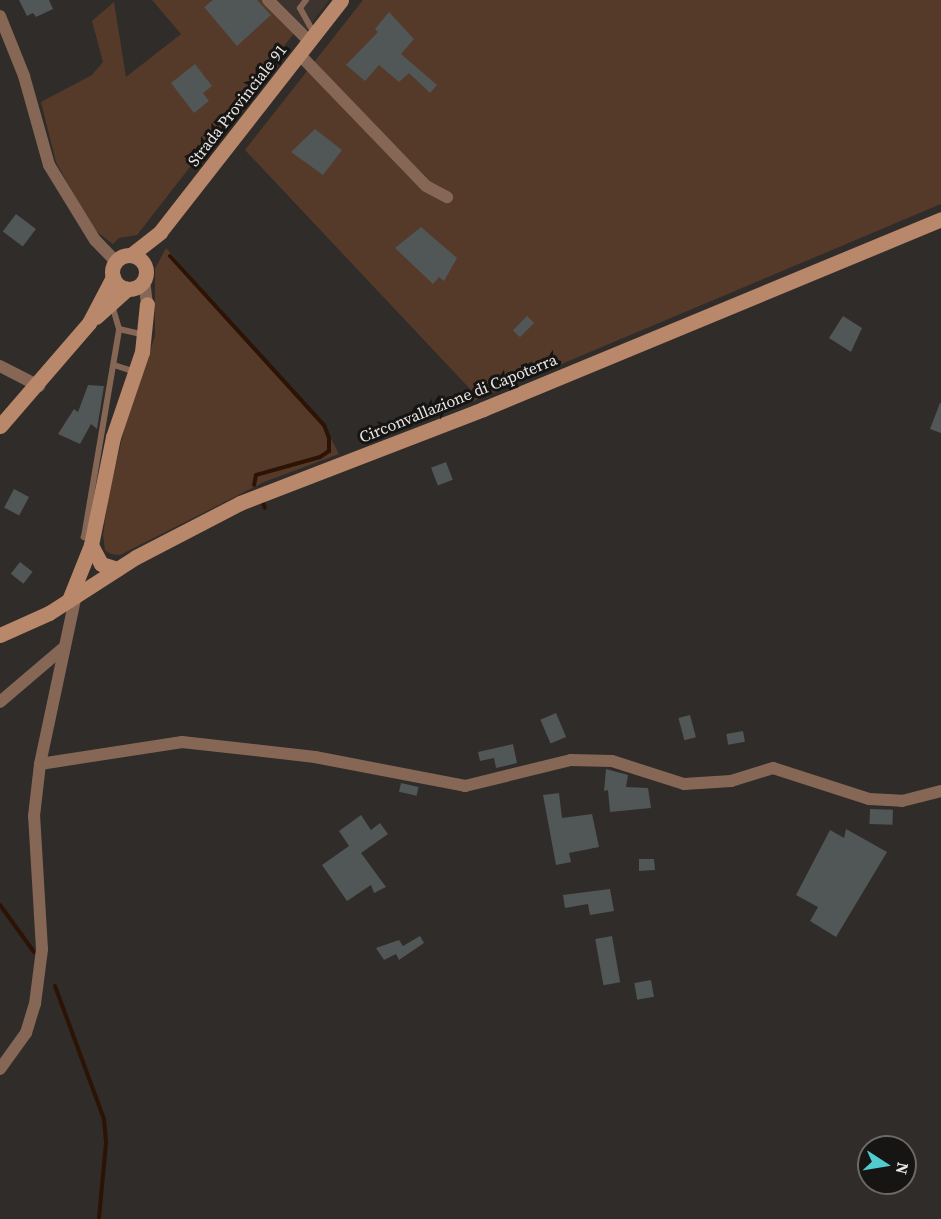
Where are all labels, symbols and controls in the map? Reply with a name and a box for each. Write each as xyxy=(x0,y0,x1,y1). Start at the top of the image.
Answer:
street label: Strada Provinciale 91 xyxy=(183,40,291,170)
street label: Circonvallazione di Capoterra xyxy=(356,349,560,447)
north arrow xyxy=(857,1135,917,1195)
text: N xyxy=(891,1160,915,1176)

